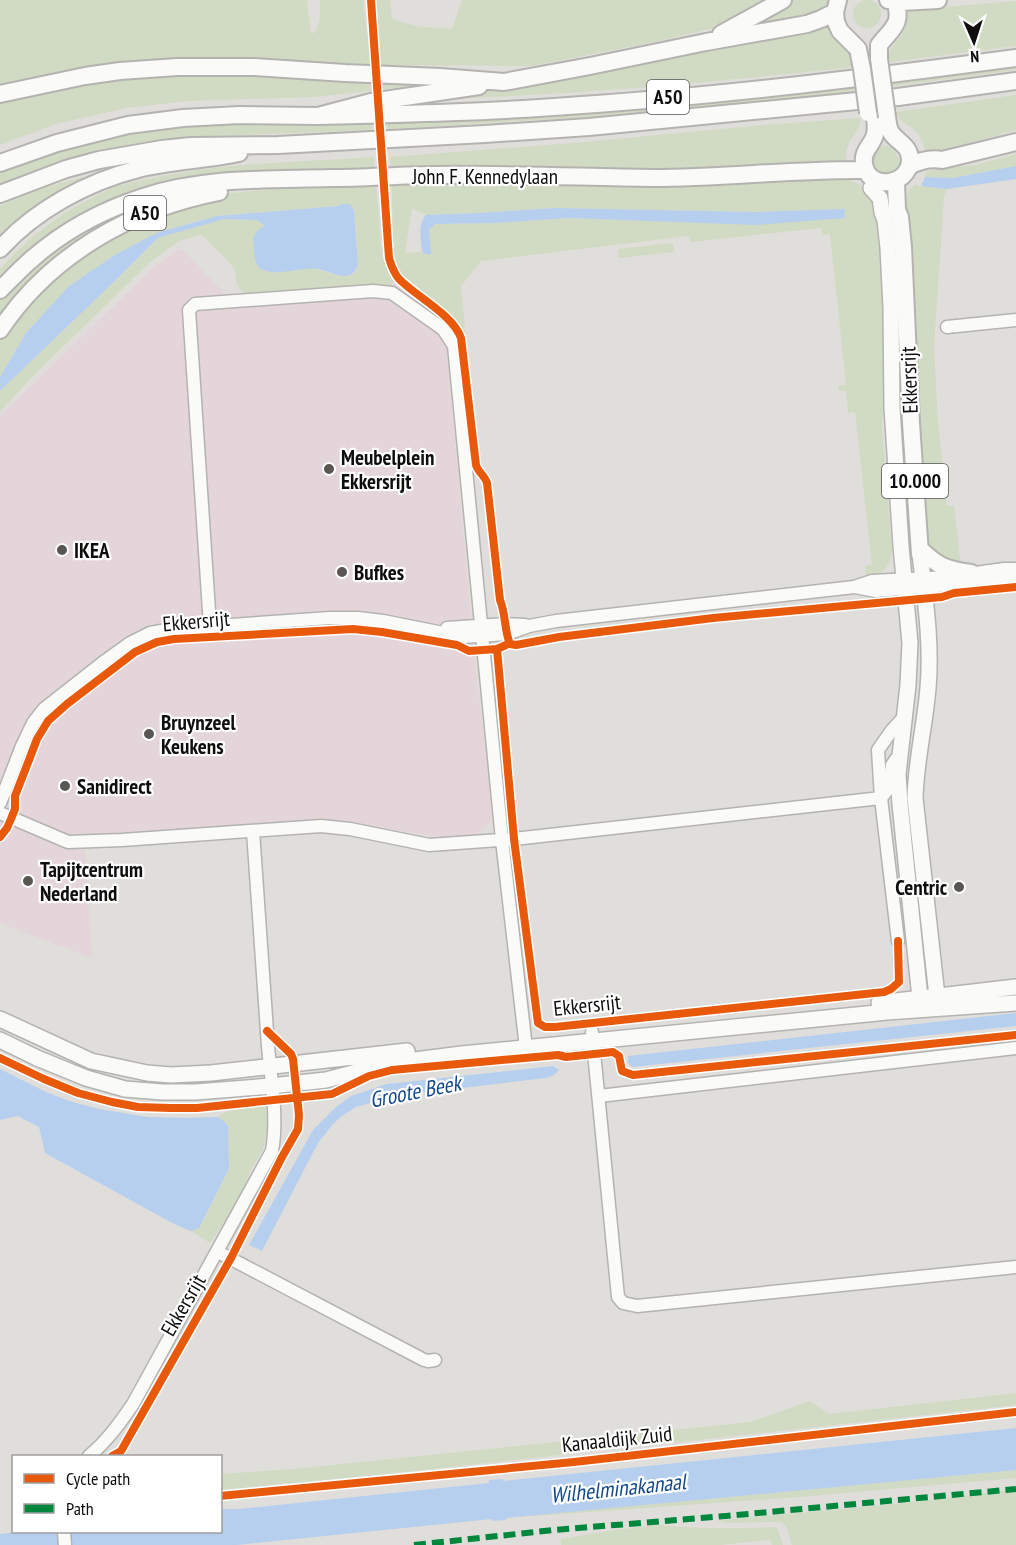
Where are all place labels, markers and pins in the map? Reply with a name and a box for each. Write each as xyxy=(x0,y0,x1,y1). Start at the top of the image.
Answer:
place label: Meubelplein Ekkersrijt xyxy=(341,444,434,495)
marker: Meubelplein Ekkersrijt xyxy=(322,462,336,476)
place label: IKEA xyxy=(74,537,110,564)
marker: IKEA xyxy=(55,543,69,557)
place label: Bufkes xyxy=(354,559,404,586)
marker: Bufkes xyxy=(335,565,349,579)
place label: Bruynzeel Keukens xyxy=(161,709,237,760)
marker: Bruynzeel Keukens xyxy=(142,727,156,741)
place label: Sanidirect xyxy=(77,773,152,800)
marker: Sanidirect xyxy=(58,779,72,793)
place label: Tapijtcentrum Nederland xyxy=(40,856,143,907)
marker: Tapijtcentrum Nederland xyxy=(21,874,35,888)
place label: Centric xyxy=(895,874,948,901)
marker: Centric xyxy=(952,880,966,894)

